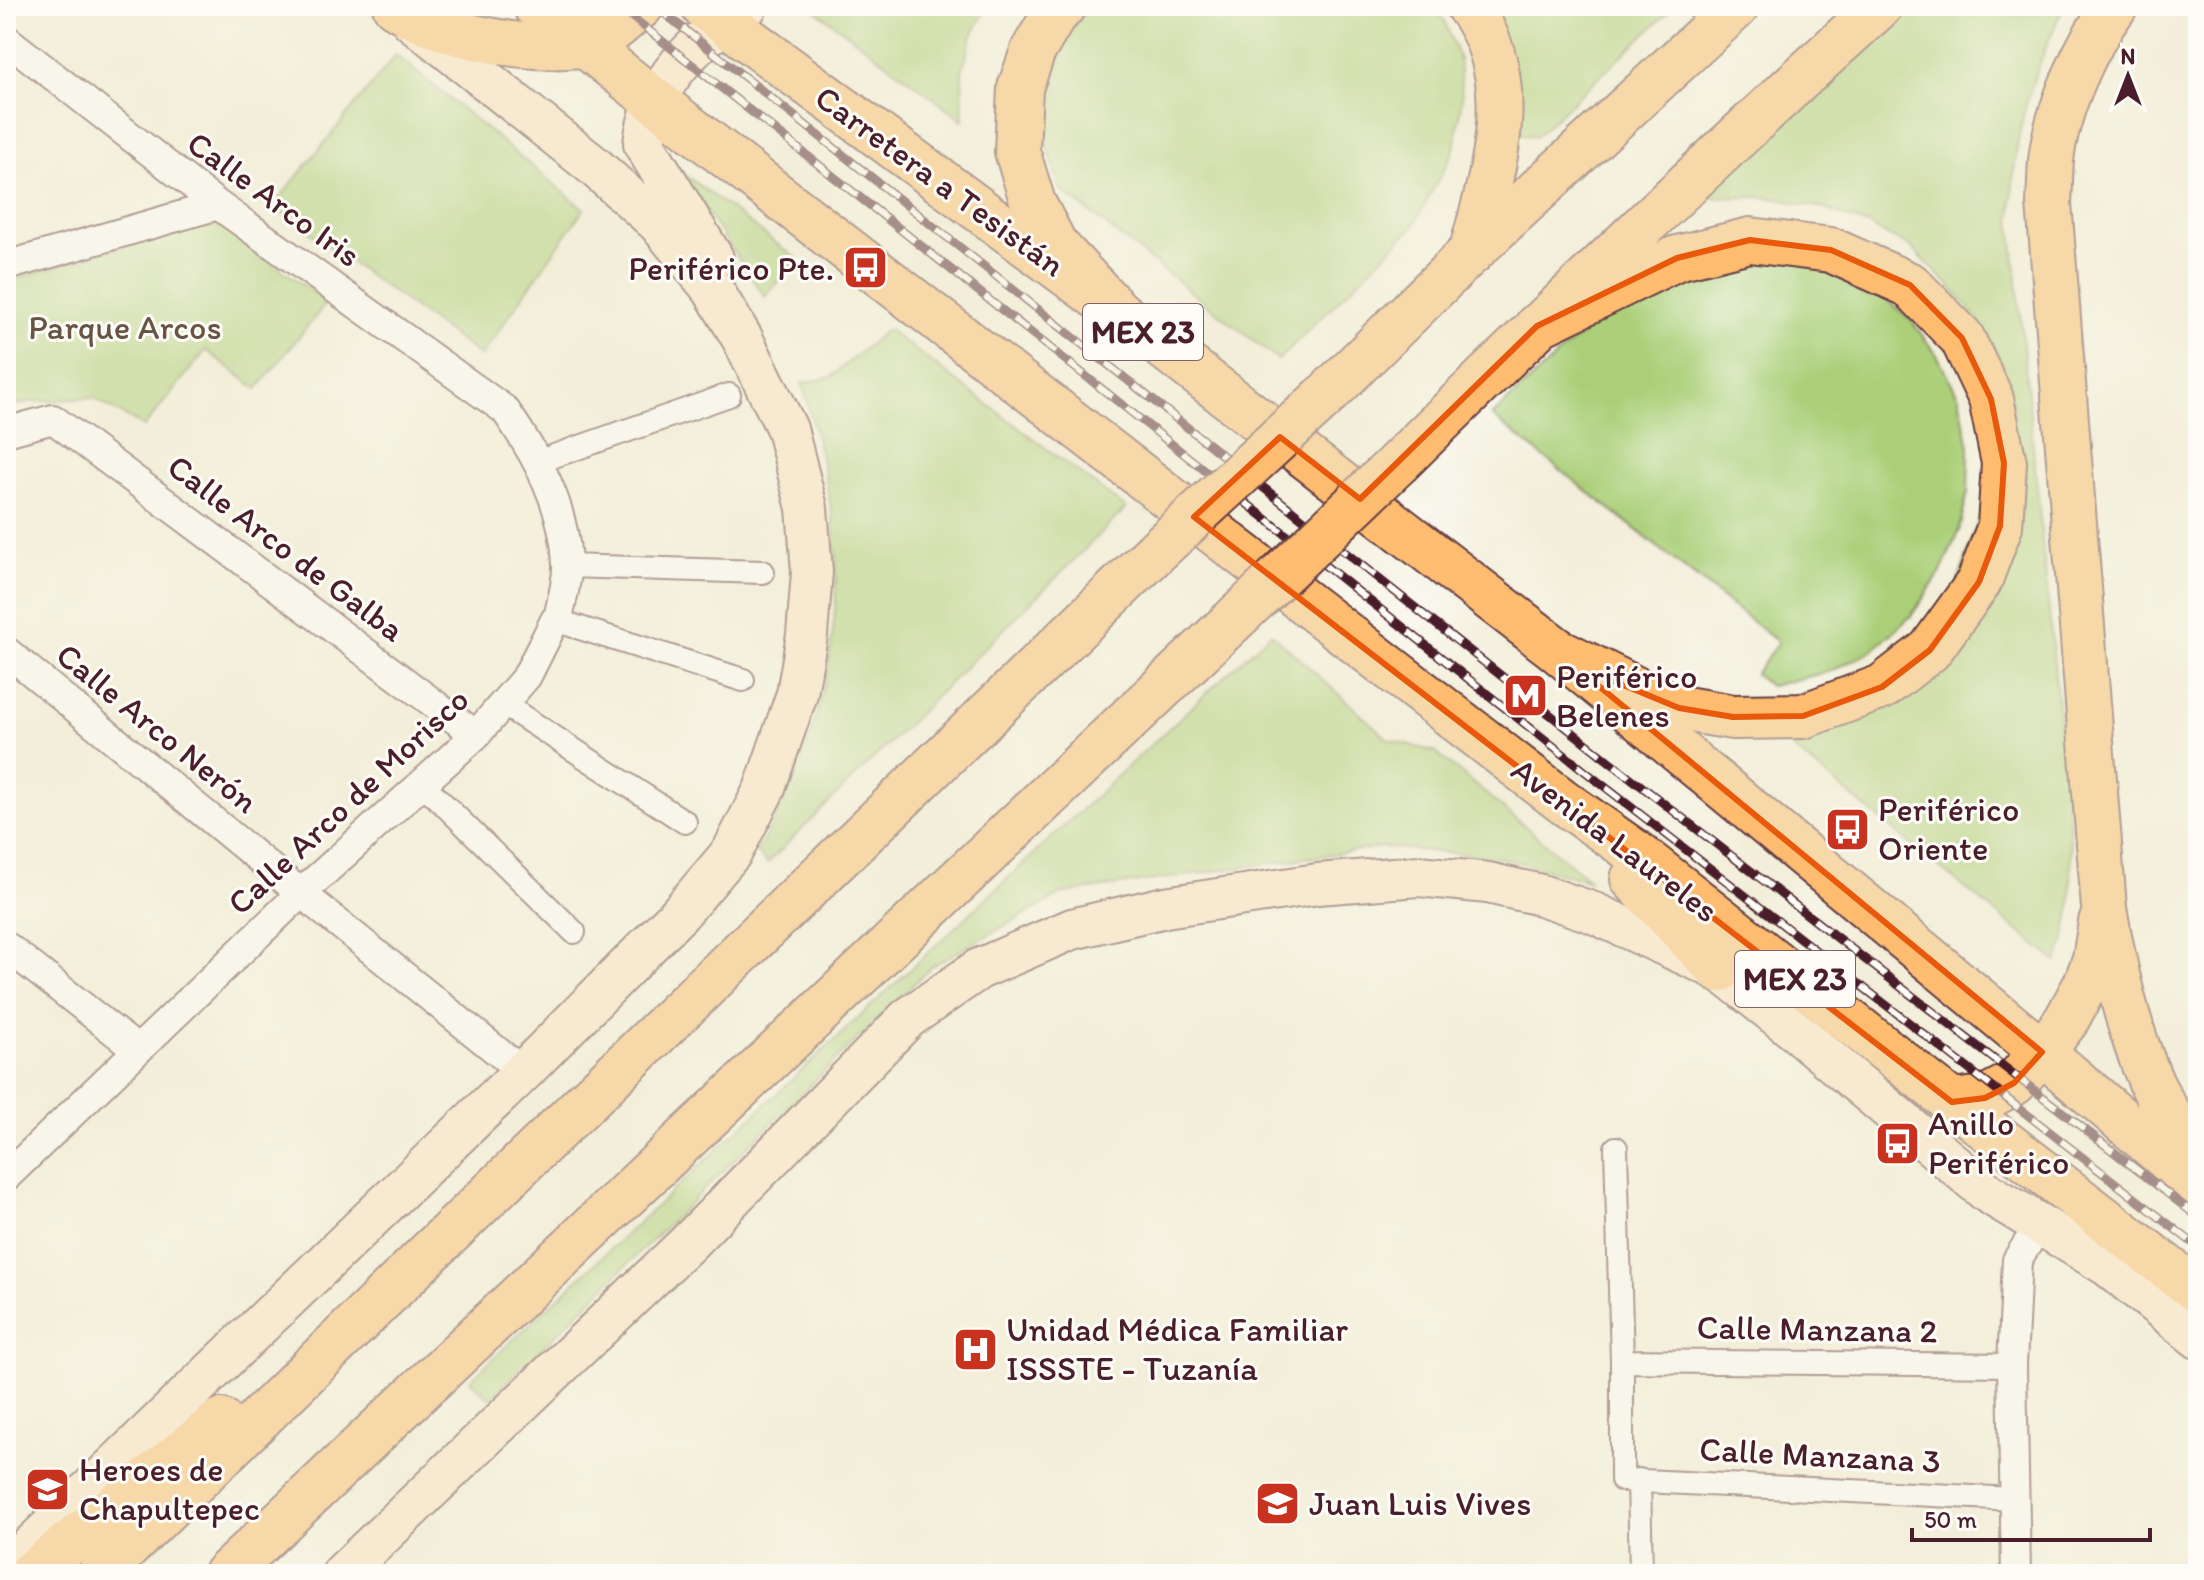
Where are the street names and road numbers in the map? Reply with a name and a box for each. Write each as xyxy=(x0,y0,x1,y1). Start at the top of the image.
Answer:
street label: Carretera a Tesistán xyxy=(807,77,1073,285)
street label: Calle Arco Iris xyxy=(179,122,369,276)
road number: MEX 23 xyxy=(1083,304,1203,360)
street label: Calle Arco de Galba xyxy=(159,446,413,651)
street label: Calle Arco Nerón xyxy=(48,634,266,822)
street label: Calle Arco de Morisco xyxy=(219,679,477,923)
street label: Avenida Laureles xyxy=(1503,749,1727,931)
road number: MEX 23 xyxy=(1735,951,1855,1007)
street label: Calle Manzana 2 xyxy=(1696,1306,1938,1352)
street label: Calle Manzana 3 xyxy=(1698,1428,1942,1482)

